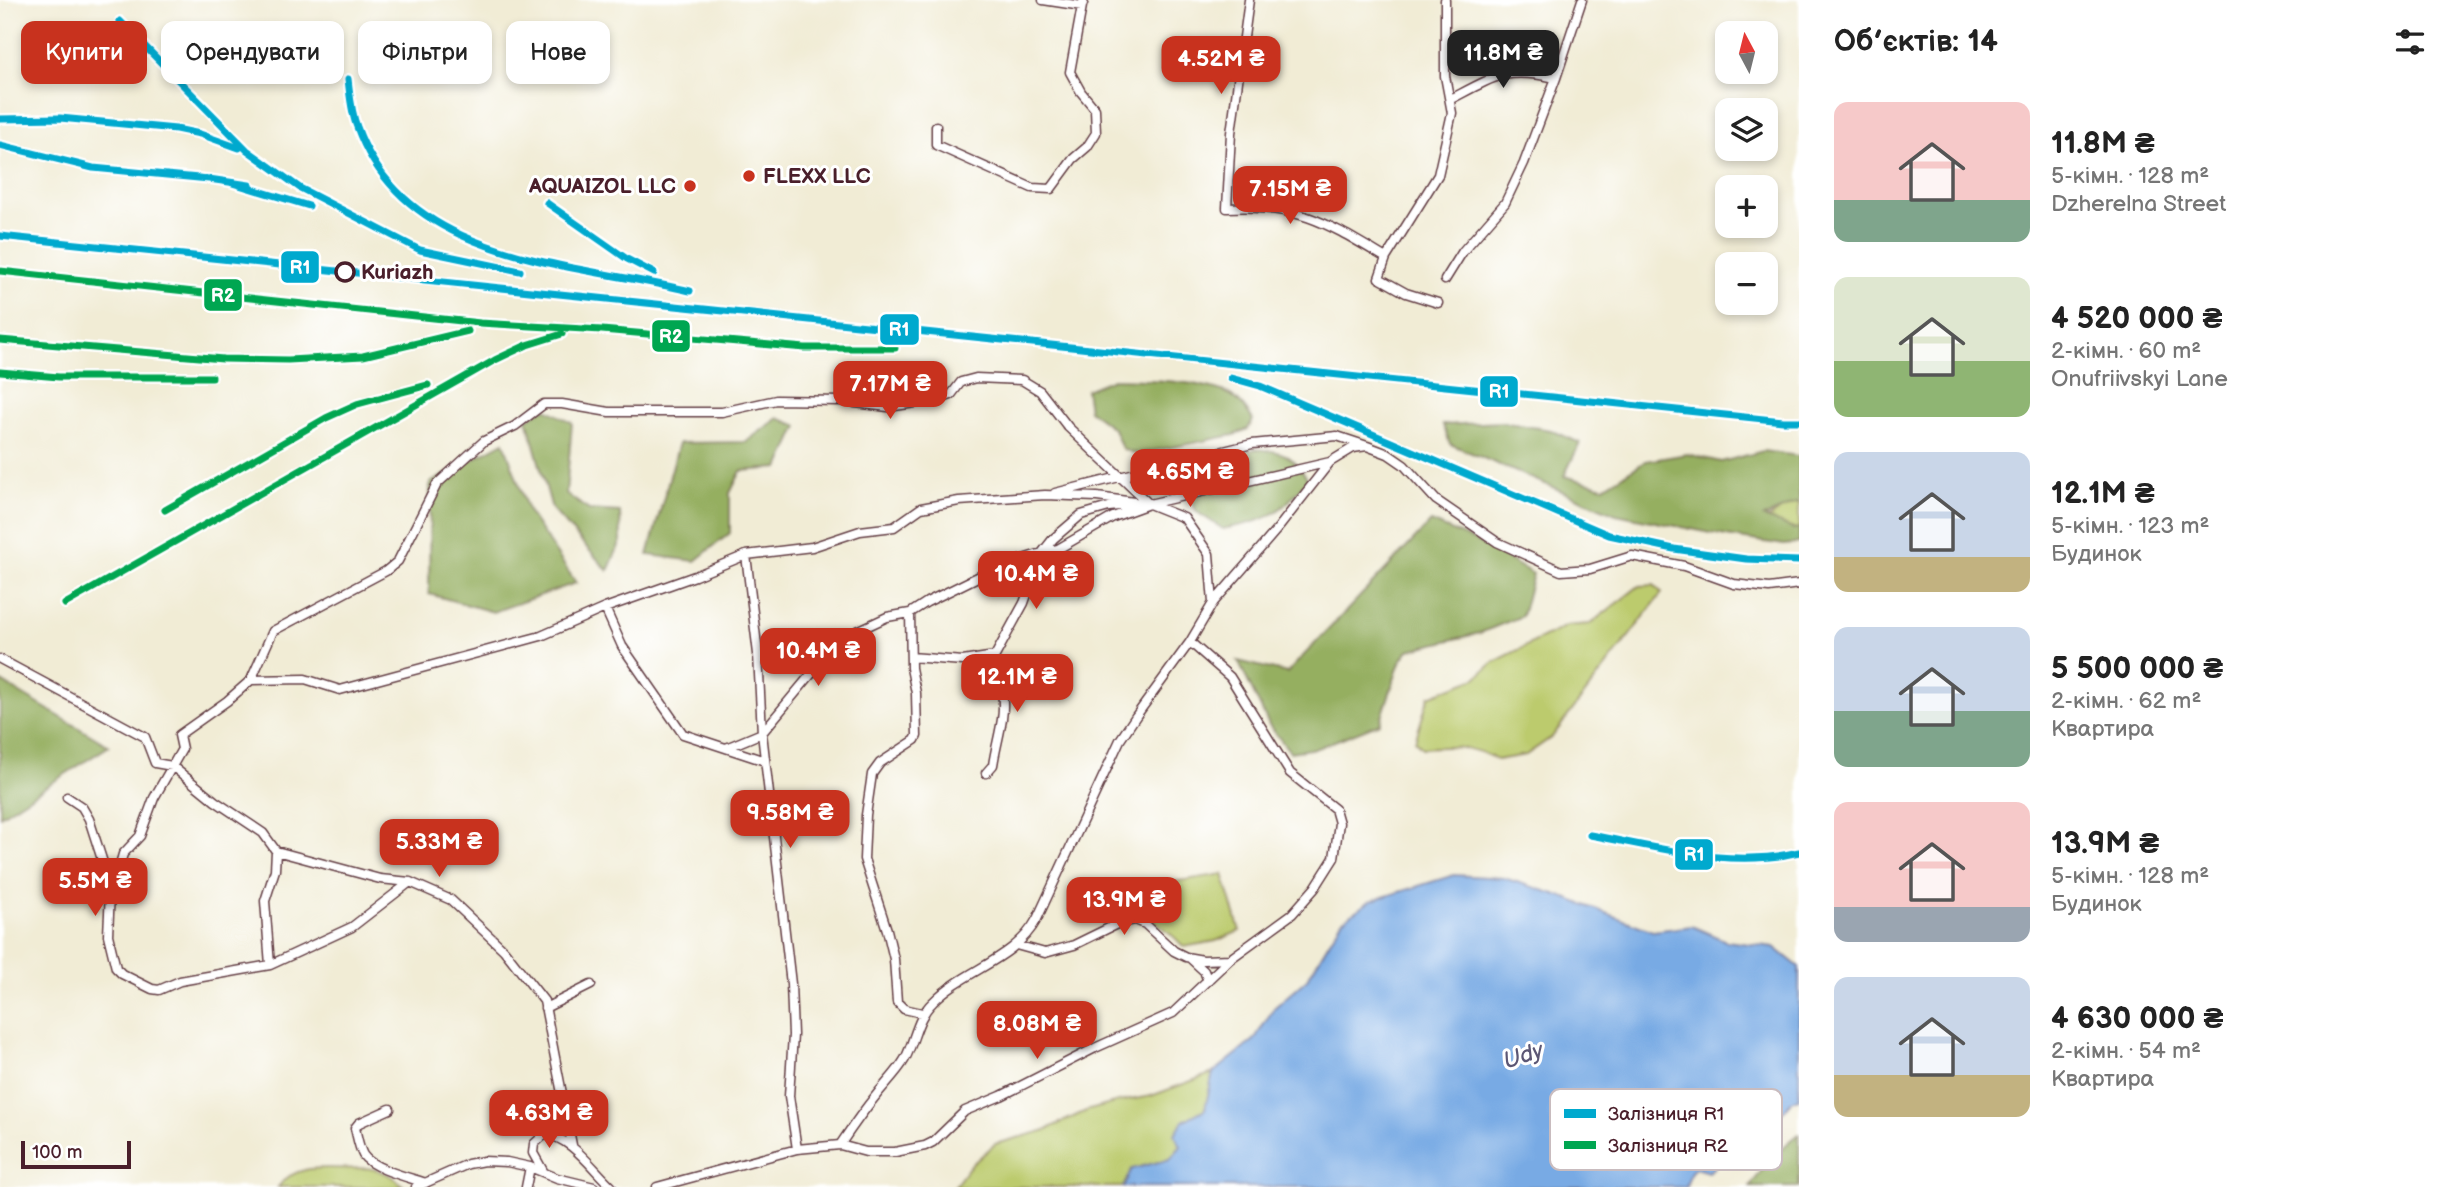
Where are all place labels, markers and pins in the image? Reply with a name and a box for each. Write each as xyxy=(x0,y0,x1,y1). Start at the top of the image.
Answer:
pin: 11.8M ₴ xyxy=(1438,31,1568,90)
pin: 4.52M ₴ xyxy=(1156,36,1286,96)
place label: FLEXX LLC xyxy=(763,164,871,189)
pin: 7.15M ₴ xyxy=(1225,166,1355,226)
marker: FLEXX LLC xyxy=(741,168,757,184)
place label: AQUAIZOL LLC xyxy=(528,174,676,199)
marker: AQUAIZOL LLC xyxy=(682,178,698,194)
place label: Kuriazh xyxy=(361,260,433,285)
marker: Kuriazh xyxy=(335,262,355,282)
pin: 7.17M ₴ xyxy=(825,362,955,421)
pin: 4.65M ₴ xyxy=(1125,449,1255,509)
pin: 10.4M ₴ xyxy=(971,552,1101,611)
pin: 10.4M ₴ xyxy=(753,628,883,688)
pin: 12.1M ₴ xyxy=(952,654,1082,714)
pin: 9.58M ₴ xyxy=(725,790,855,850)
pin: 5.33M ₴ xyxy=(374,820,504,879)
pin: 5.5M ₴ xyxy=(38,858,152,918)
pin: 13.9M ₴ xyxy=(1059,878,1189,937)
pin: 8.08M ₴ xyxy=(972,1002,1102,1061)
pin: 4.63M ₴ xyxy=(484,1090,614,1150)

